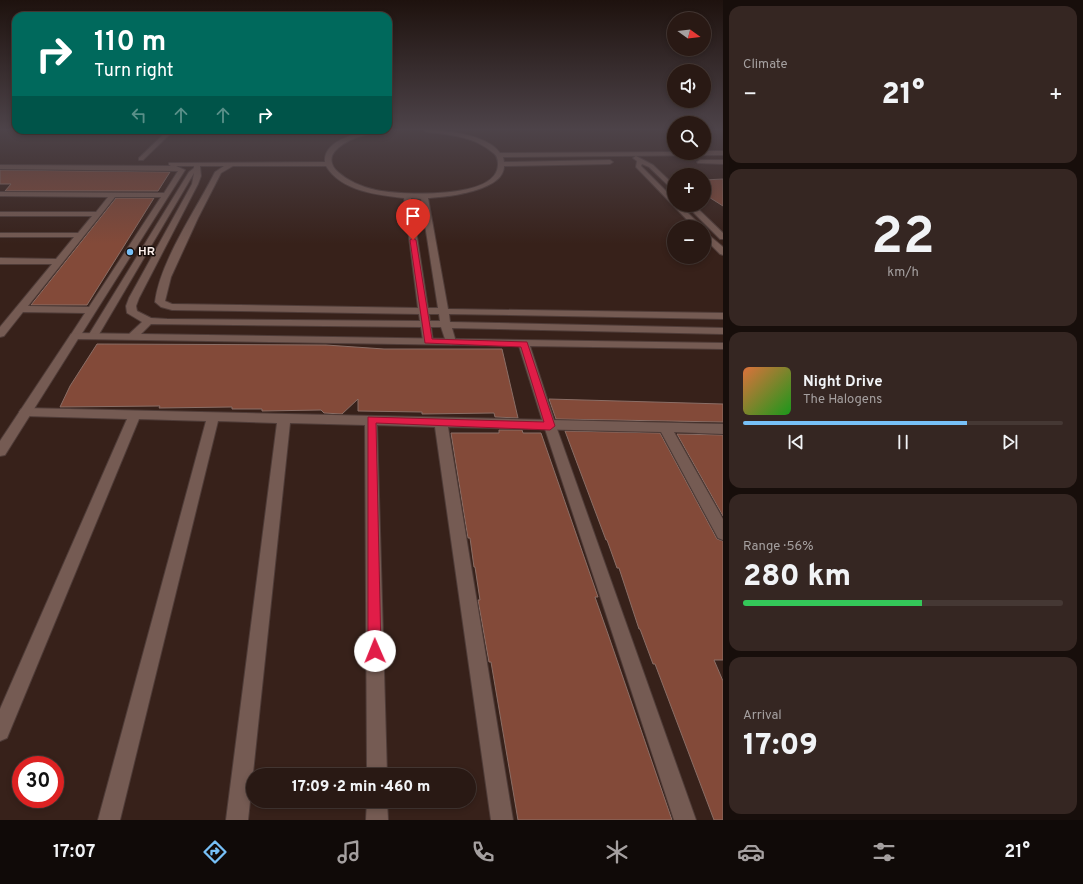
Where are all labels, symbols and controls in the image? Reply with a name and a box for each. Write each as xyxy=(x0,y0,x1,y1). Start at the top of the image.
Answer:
north arrow xyxy=(667,12,711,56)
map controls xyxy=(667,12,711,264)
text: 110 m xyxy=(94,25,166,61)
icon: right xyxy=(28,28,80,80)
text: Climate xyxy=(743,57,788,73)
text: Turn right xyxy=(94,60,174,83)
button: sound xyxy=(667,64,711,108)
text: 21° xyxy=(881,77,925,114)
text: − xyxy=(743,82,757,109)
text: + xyxy=(1049,82,1063,109)
icon: left xyxy=(128,104,150,126)
icon: ahead xyxy=(170,104,192,126)
icon: ahead xyxy=(212,104,234,126)
icon: right xyxy=(254,104,276,126)
button: search xyxy=(667,116,711,160)
button: + xyxy=(667,168,711,212)
pin xyxy=(396,199,430,240)
icon: arrive xyxy=(402,205,424,227)
text: 22 xyxy=(871,206,935,272)
button: − xyxy=(667,220,711,264)
place label: HR xyxy=(138,244,155,260)
marker: HR xyxy=(125,247,135,257)
text: km/h xyxy=(887,265,919,281)
text: Night Drive xyxy=(803,373,883,392)
text: The Halogens xyxy=(803,392,882,408)
icon: previous xyxy=(785,431,807,453)
icon: pause xyxy=(892,431,914,453)
icon: next xyxy=(999,431,1021,453)
text: Range · 56% xyxy=(743,539,814,555)
text: 280 km xyxy=(743,559,851,596)
position arrow xyxy=(354,630,396,672)
text: Arrival xyxy=(743,708,782,724)
text: 17:09 xyxy=(743,728,818,765)
speed limit sign: 30 xyxy=(12,756,64,808)
text: 17:09 · 2 min · 460 m xyxy=(292,778,430,797)
icon: directions xyxy=(201,838,229,866)
icon: music xyxy=(335,838,363,866)
icon: phone xyxy=(469,838,497,866)
icon: climate xyxy=(603,838,631,866)
icon: car xyxy=(737,838,765,866)
icon: filters xyxy=(870,838,898,866)
text: 17:07 xyxy=(53,841,95,864)
text: 21° xyxy=(1004,841,1030,864)

